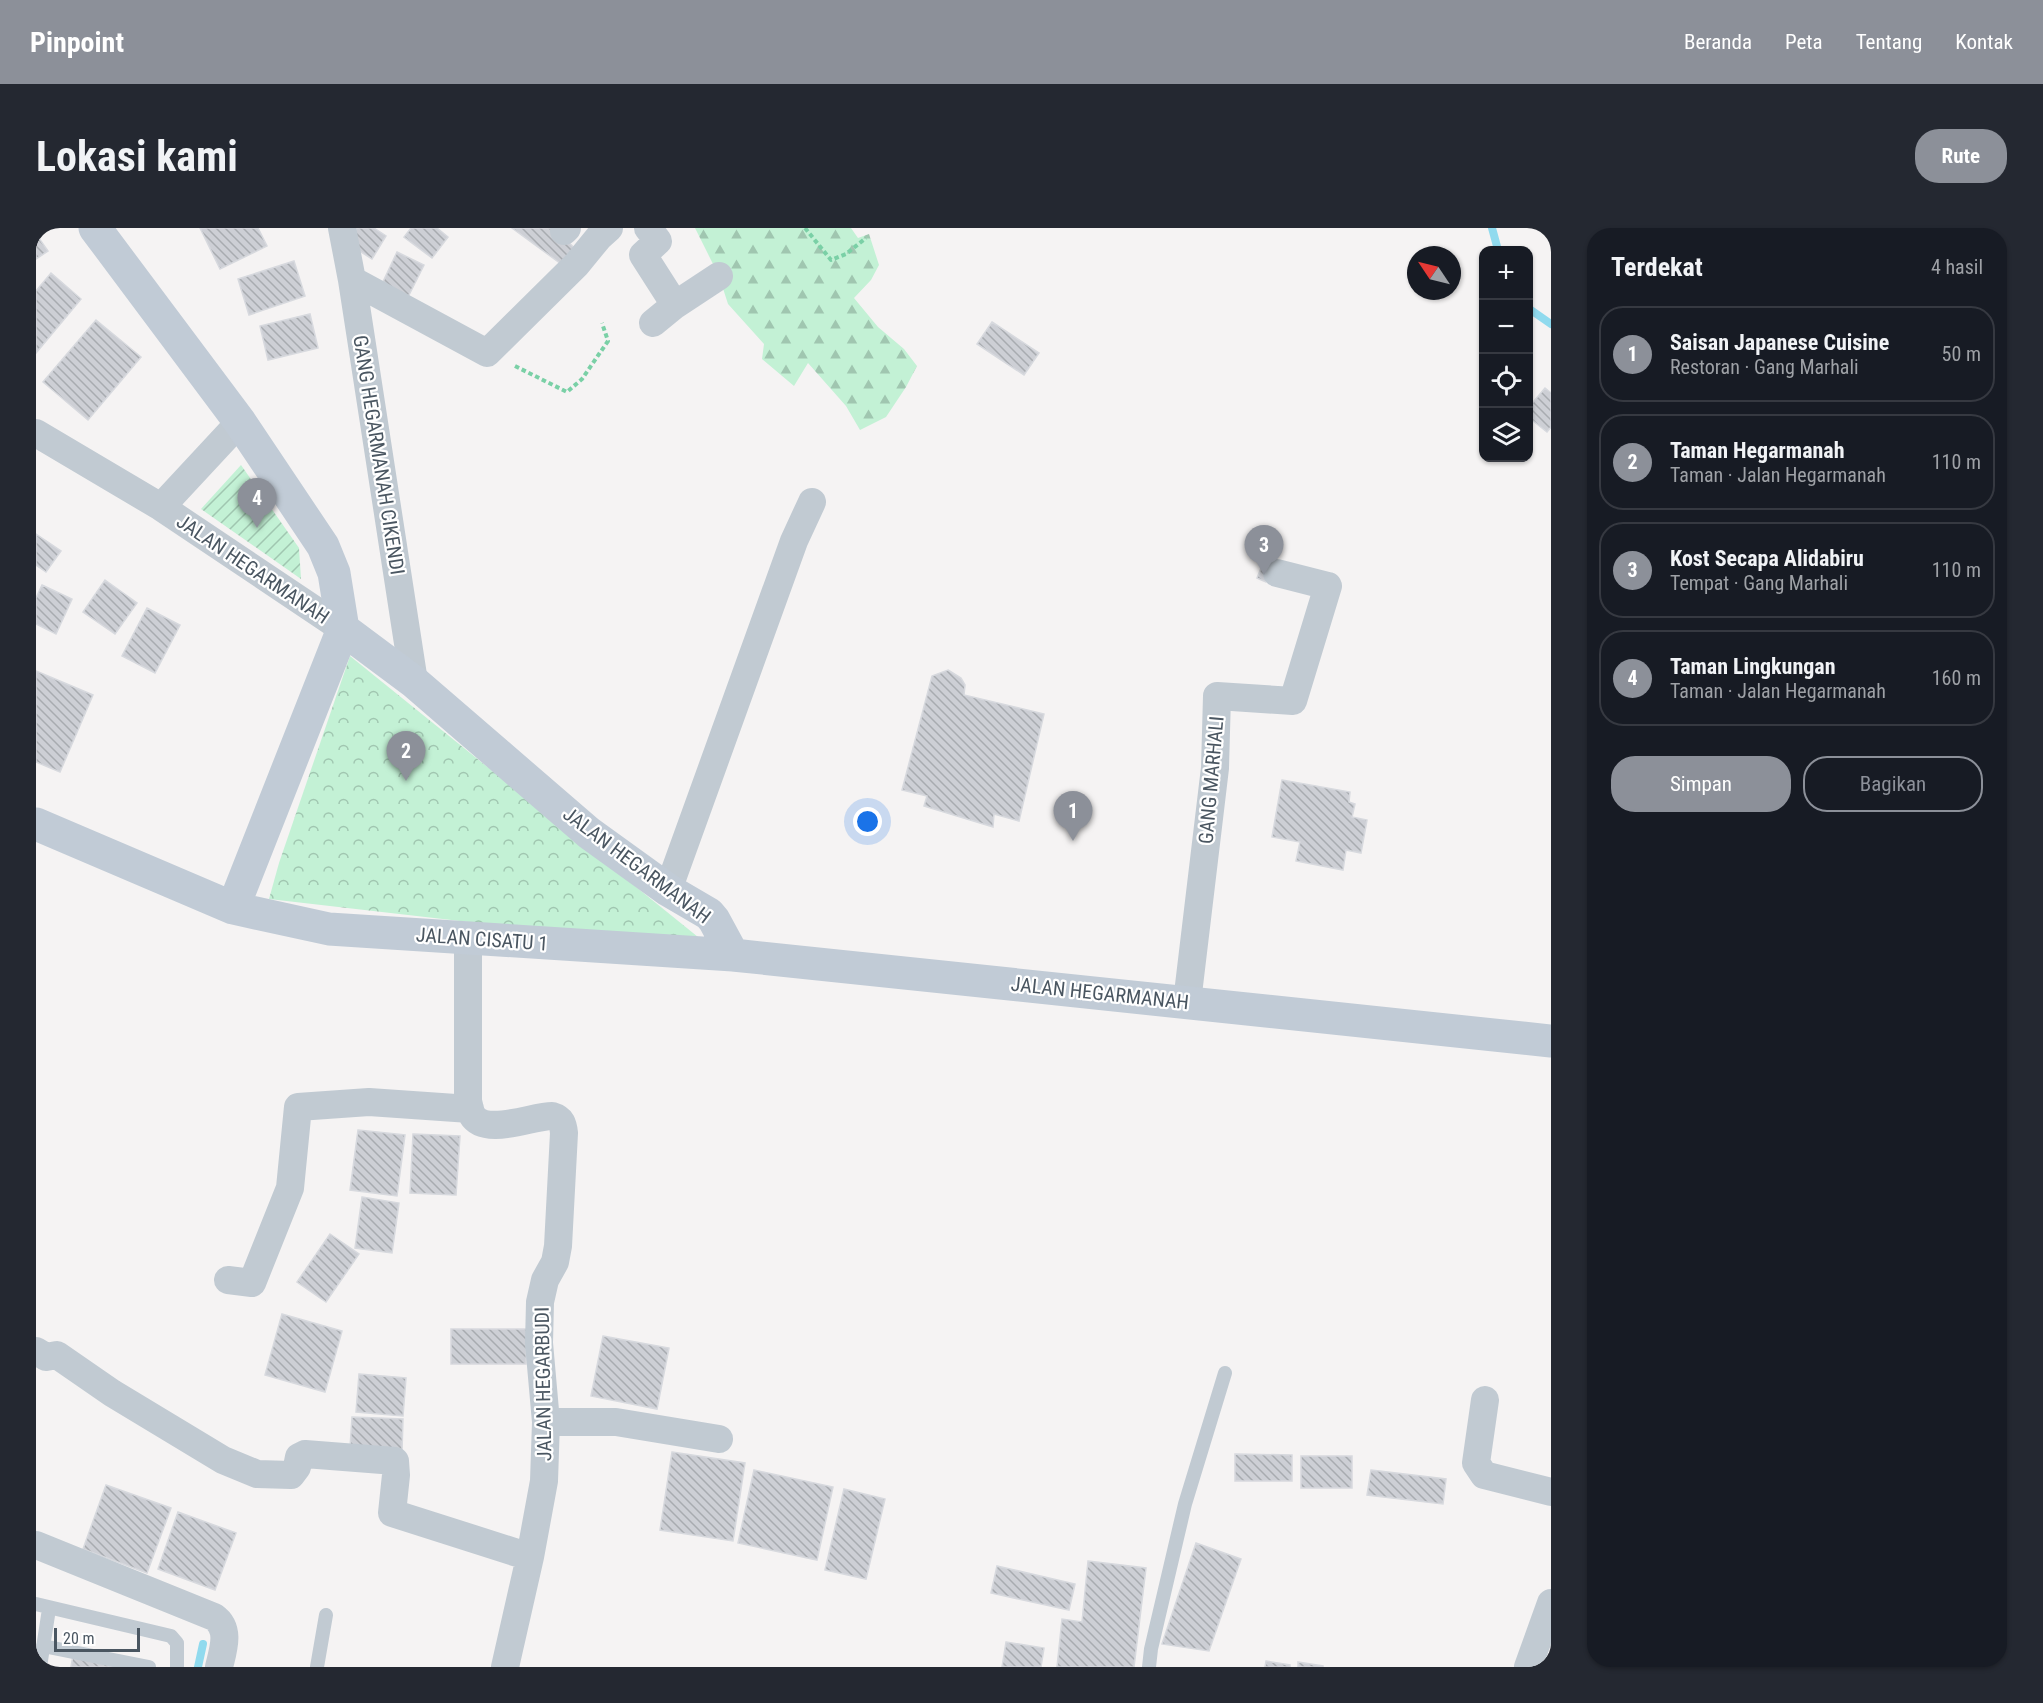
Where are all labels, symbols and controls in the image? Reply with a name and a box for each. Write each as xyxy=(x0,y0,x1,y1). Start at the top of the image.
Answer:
text: Pinpoint xyxy=(30,26,124,59)
text: Beranda xyxy=(1684,30,1752,54)
text: Peta xyxy=(1785,30,1823,54)
text: Tentang xyxy=(1856,30,1922,54)
text: Kontak xyxy=(1955,30,2013,54)
button: Rute xyxy=(1915,129,2007,183)
text: Lokasi kami xyxy=(36,132,238,181)
north arrow xyxy=(1407,246,1461,300)
map controls xyxy=(1479,246,1533,462)
button: + xyxy=(1479,246,1533,300)
text: Terdekat xyxy=(1611,252,1703,282)
text: 4 hasil xyxy=(1931,255,1983,279)
button: − xyxy=(1479,300,1533,354)
text: Saisan Japanese Cuisine xyxy=(1670,330,1889,355)
street label: GANG HEGARMANAH CIKENDI xyxy=(348,333,410,577)
text: 1 xyxy=(1627,342,1638,366)
text: 50 m xyxy=(1942,342,1981,366)
button: locate xyxy=(1479,354,1533,408)
text: Restoran · Gang Marhali xyxy=(1670,355,1859,379)
button: layers xyxy=(1479,408,1533,462)
text: Taman Hegarmanah xyxy=(1670,438,1845,463)
text: 2 xyxy=(1627,450,1638,474)
text: 110 m xyxy=(1932,450,1981,474)
text: Taman · Jalan Hegarmanah xyxy=(1670,463,1886,487)
pin: 4 xyxy=(238,478,276,528)
street label: JALAN HEGARMANAH xyxy=(172,509,334,629)
pin: 3 xyxy=(1244,526,1284,575)
text: Kost Secapa Alidabiru xyxy=(1670,546,1864,571)
text: 3 xyxy=(1627,558,1638,582)
text: 110 m xyxy=(1932,558,1981,582)
text: Tempat · Gang Marhali xyxy=(1670,571,1848,595)
text: Taman Lingkungan xyxy=(1670,654,1836,679)
text: 4 xyxy=(1627,666,1638,690)
text: 160 m xyxy=(1932,666,1981,690)
text: Taman · Jalan Hegarmanah xyxy=(1670,679,1886,703)
street label: GANG MARHALI xyxy=(1193,715,1229,845)
pin: 2 xyxy=(386,732,425,781)
button: Simpan xyxy=(1611,756,1791,812)
button: Bagikan xyxy=(1803,756,1983,812)
pin: 1 xyxy=(1054,792,1092,841)
street label: JALAN HEGARMANAH xyxy=(558,802,716,928)
your location xyxy=(853,807,882,836)
street label: JALAN CISATU 1 xyxy=(415,922,549,956)
street label: JALAN HEGARMANAH xyxy=(1010,972,1190,1014)
street label: JALAN HEGARBUDI xyxy=(530,1307,556,1461)
scale bar xyxy=(54,1625,140,1652)
text: 20 m xyxy=(63,1629,95,1648)

